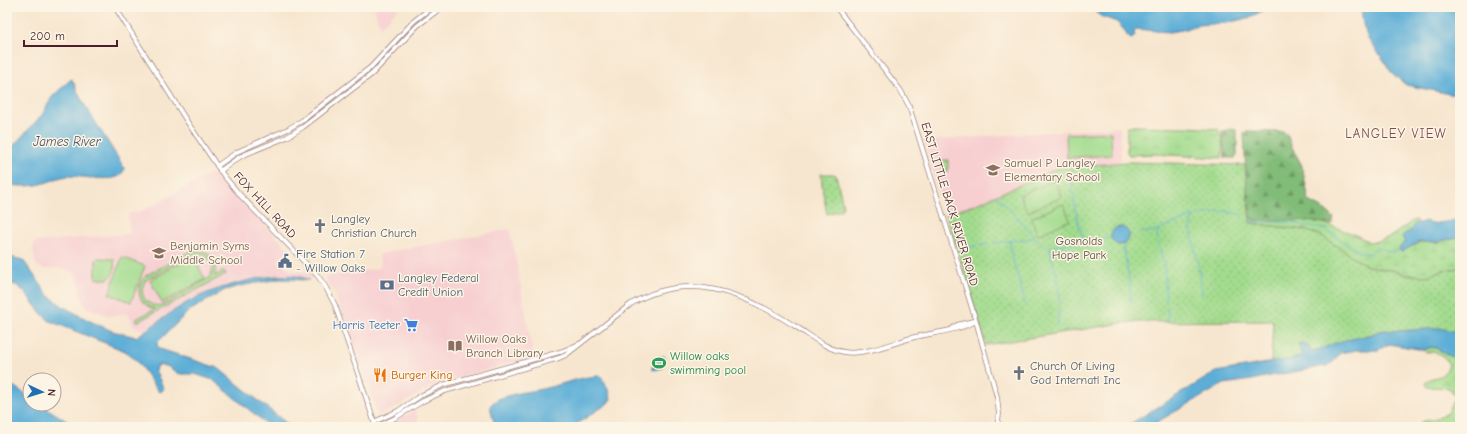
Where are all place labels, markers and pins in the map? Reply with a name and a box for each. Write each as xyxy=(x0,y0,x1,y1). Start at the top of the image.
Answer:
place label: Samuel P Langley Elementary School xyxy=(1004,156,1100,184)
school or university icon: Samuel P Langley Elementary School xyxy=(985,162,1001,178)
place label: Langley Christian Church xyxy=(331,212,417,240)
church icon: Langley Christian Church xyxy=(312,218,328,234)
place label: Benjamin Syms Middle School xyxy=(170,239,249,267)
school or university icon: Benjamin Syms Middle School xyxy=(151,245,167,261)
place label: Fire Station 7 - Willow Oaks xyxy=(296,247,365,275)
public building icon: Fire Station 7 - Willow Oaks xyxy=(277,253,293,269)
place label: Langley Federal Credit Union xyxy=(398,271,479,299)
bank icon: Langley Federal Credit Union xyxy=(379,277,395,293)
supermarket icon: Harris Teeter xyxy=(403,317,419,333)
place label: Harris Teeter xyxy=(333,318,400,332)
place label: Willow Oaks Branch Library xyxy=(466,332,544,360)
library icon: Willow Oaks Branch Library xyxy=(447,338,463,354)
place label: Willow oaks swimming pool xyxy=(670,349,746,377)
sports icon: Willow oaks swimming pool xyxy=(651,355,667,371)
place label: Church Of Living God Internatl Inc xyxy=(1030,359,1121,387)
church icon: Church Of Living God Internatl Inc xyxy=(1011,365,1027,381)
restaurant icon: Burger King xyxy=(372,367,388,383)
place label: Burger King xyxy=(391,368,453,382)

